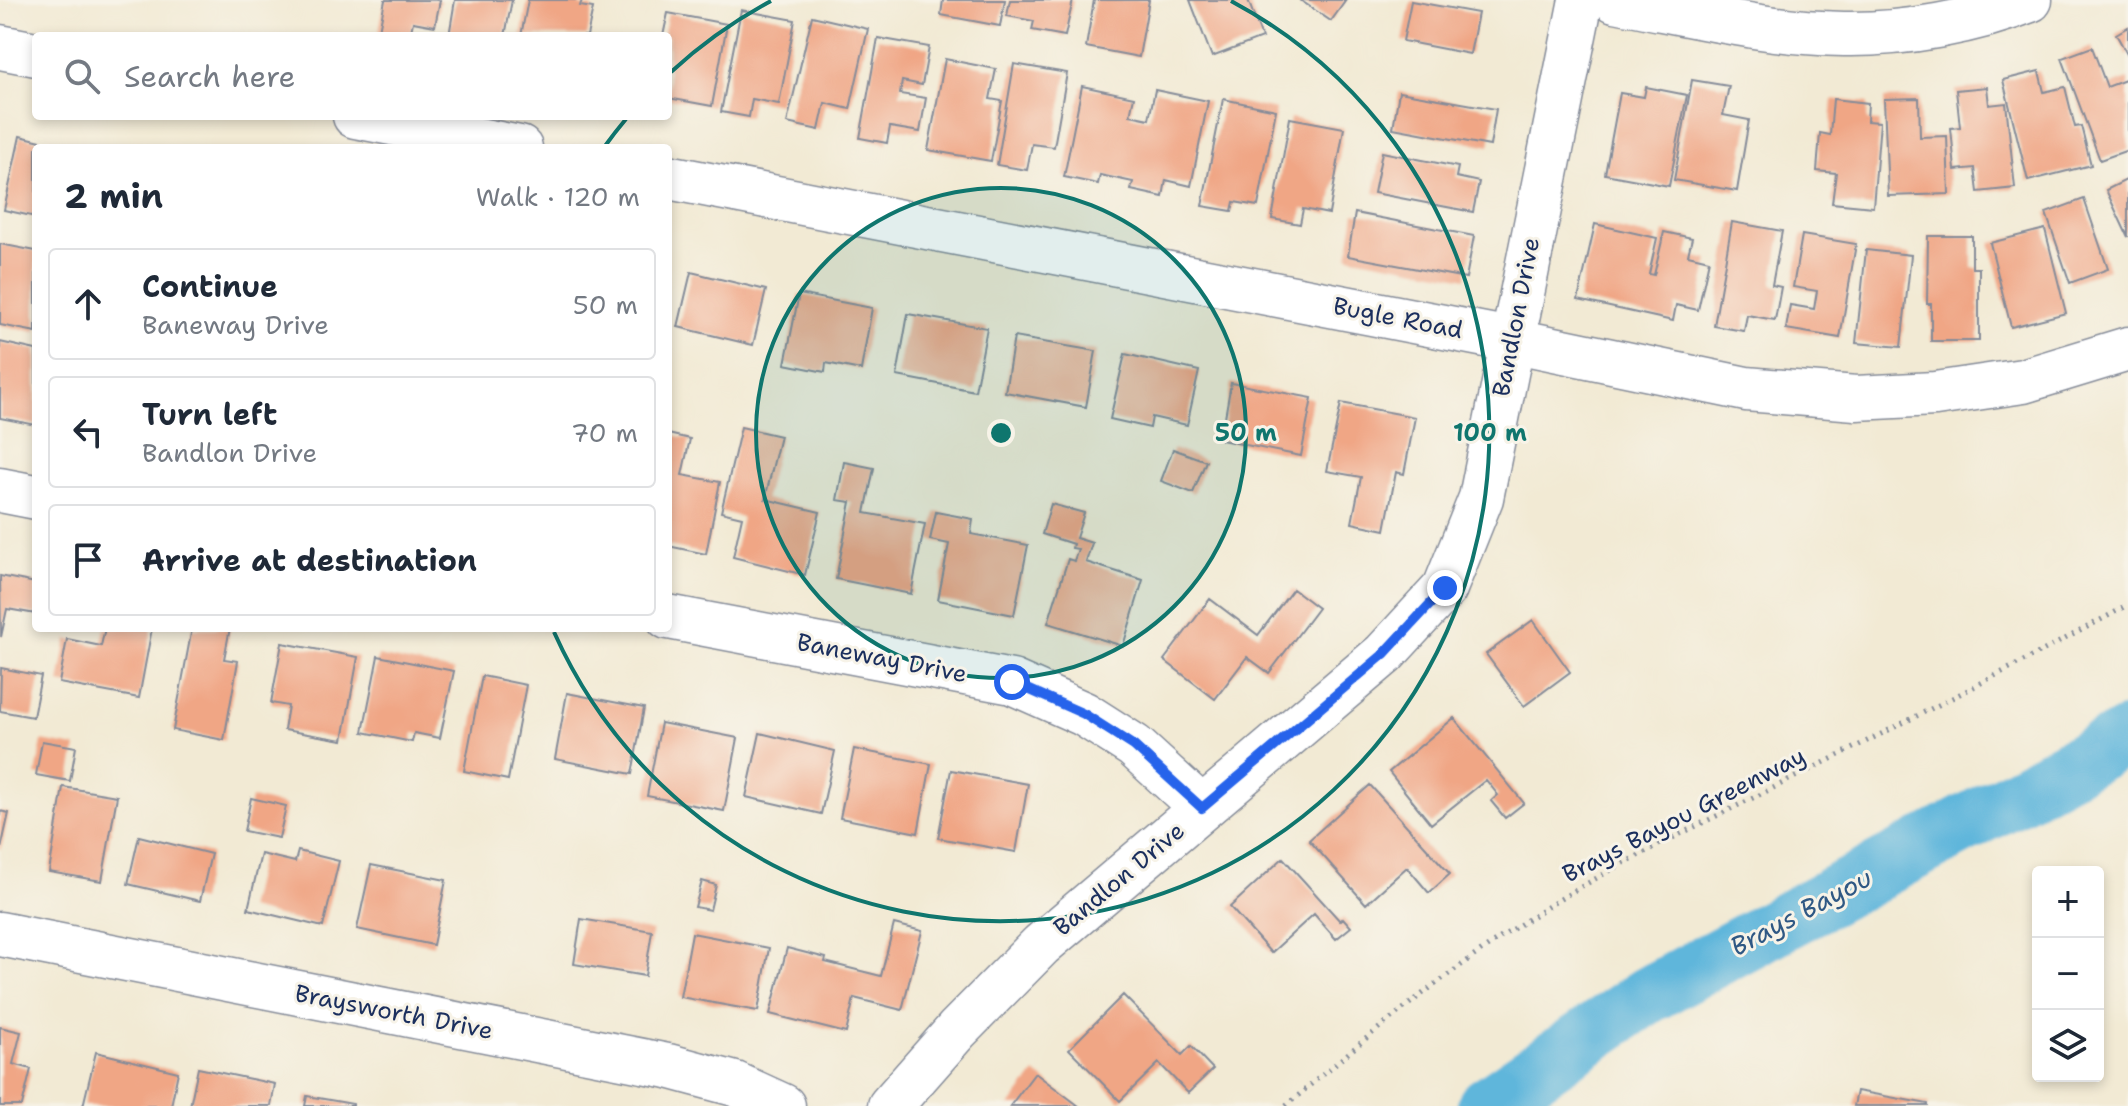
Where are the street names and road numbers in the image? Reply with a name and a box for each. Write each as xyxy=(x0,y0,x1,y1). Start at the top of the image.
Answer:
street label: Bandlon Drive xyxy=(1485,235,1547,399)
street label: Bugle Road xyxy=(1330,290,1466,346)
street label: Baneway Drive xyxy=(794,626,970,690)
street label: Brays Bayou Greenway xyxy=(1557,740,1811,890)
street label: Bandlon Drive xyxy=(1047,815,1191,943)
street label: Braysworth Drive xyxy=(292,977,496,1047)

